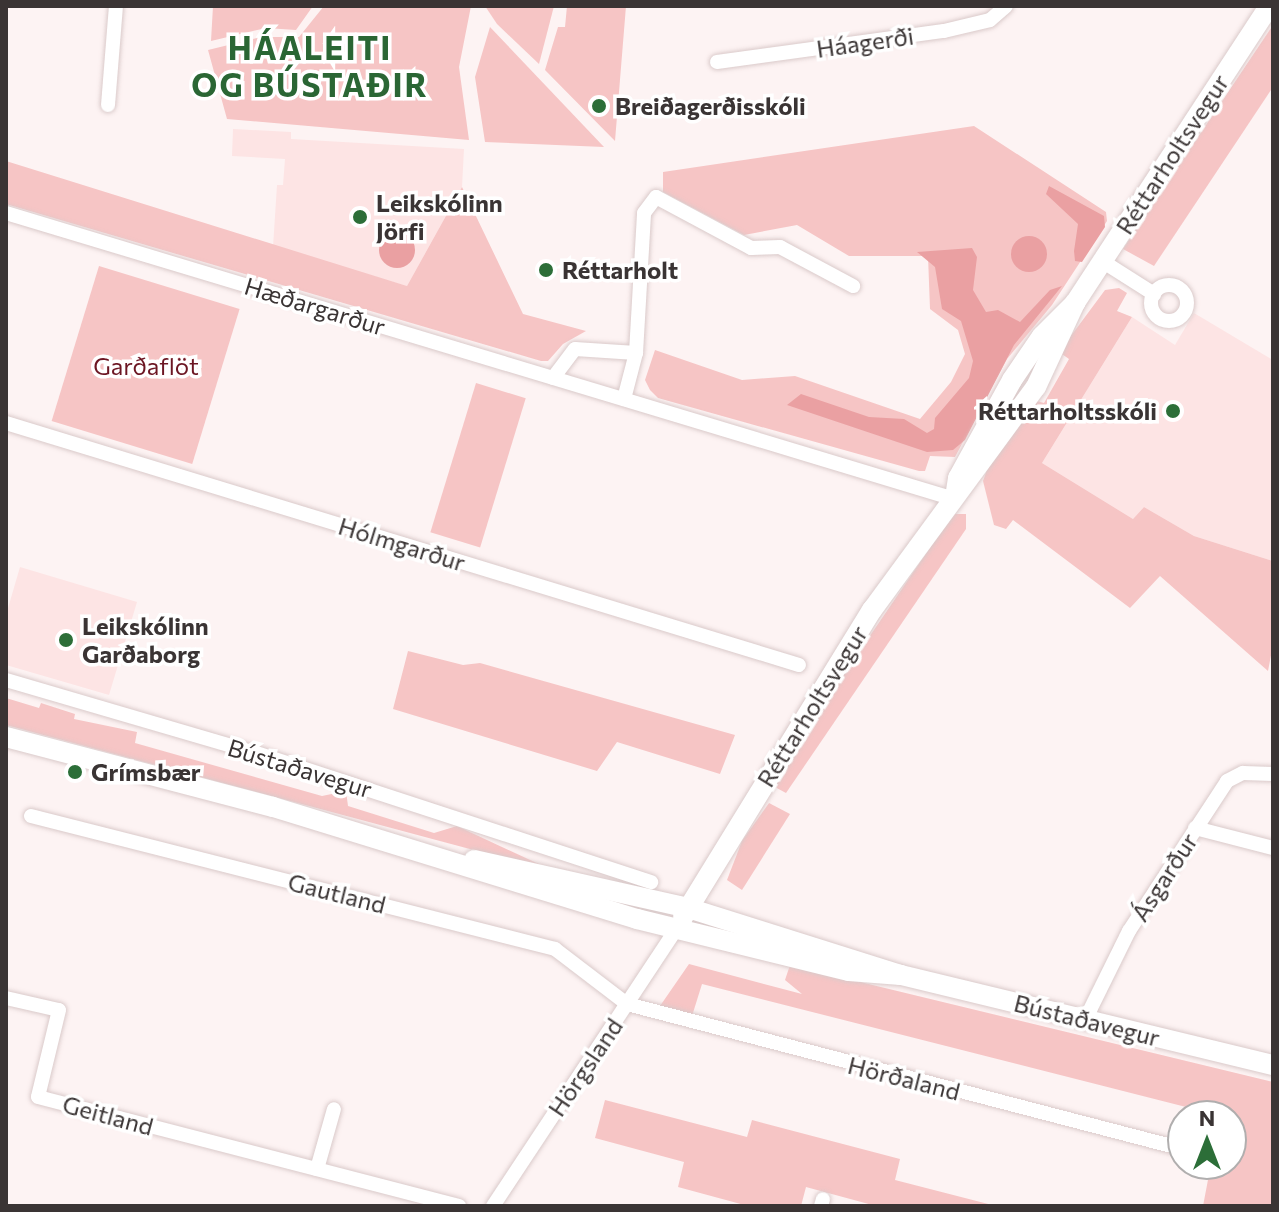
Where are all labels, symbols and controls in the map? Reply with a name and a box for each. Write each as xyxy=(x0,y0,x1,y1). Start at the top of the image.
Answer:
street label: Háagerði xyxy=(815,21,915,63)
district label: HÁALEITI OG BÚSTAÐIR xyxy=(191,29,429,104)
street label: Réttarholtsvegur xyxy=(1110,69,1234,239)
place label: Breiðagerðisskóli xyxy=(615,92,806,120)
marker: Breiðagerðisskóli xyxy=(590,97,608,115)
place label: Leikskólinn Jörfi xyxy=(376,189,503,245)
marker: Leikskólinn Jörfi xyxy=(351,208,369,226)
place label: Réttarholt xyxy=(562,256,678,284)
marker: Réttarholt xyxy=(537,261,555,279)
street label: Hæðargarður xyxy=(241,271,389,341)
park label: Garðaflöt xyxy=(93,352,199,380)
place label: Réttarholtsskóli xyxy=(978,397,1157,425)
marker: Réttarholtsskóli xyxy=(1164,402,1182,420)
street label: Hólmgarður xyxy=(335,511,469,577)
place label: Leikskólinn Garðaborg xyxy=(82,612,209,668)
street label: Réttarholtsvegur xyxy=(751,620,873,792)
marker: Leikskólinn Garðaborg xyxy=(57,631,75,649)
street label: Bústaðavegur xyxy=(224,732,376,804)
place label: Grímsbær xyxy=(91,758,201,786)
marker: Grímsbær xyxy=(66,763,84,781)
street label: Ásgarður xyxy=(1125,828,1203,926)
street label: Gautland xyxy=(285,867,389,919)
street label: Bústaðavegur xyxy=(1011,988,1163,1052)
street label: Hörgsland xyxy=(542,1012,628,1122)
street label: Hörðaland xyxy=(845,1050,963,1106)
street label: Geitland xyxy=(60,1089,156,1141)
north arrow xyxy=(1167,1100,1247,1180)
text: N xyxy=(1199,1104,1215,1131)

